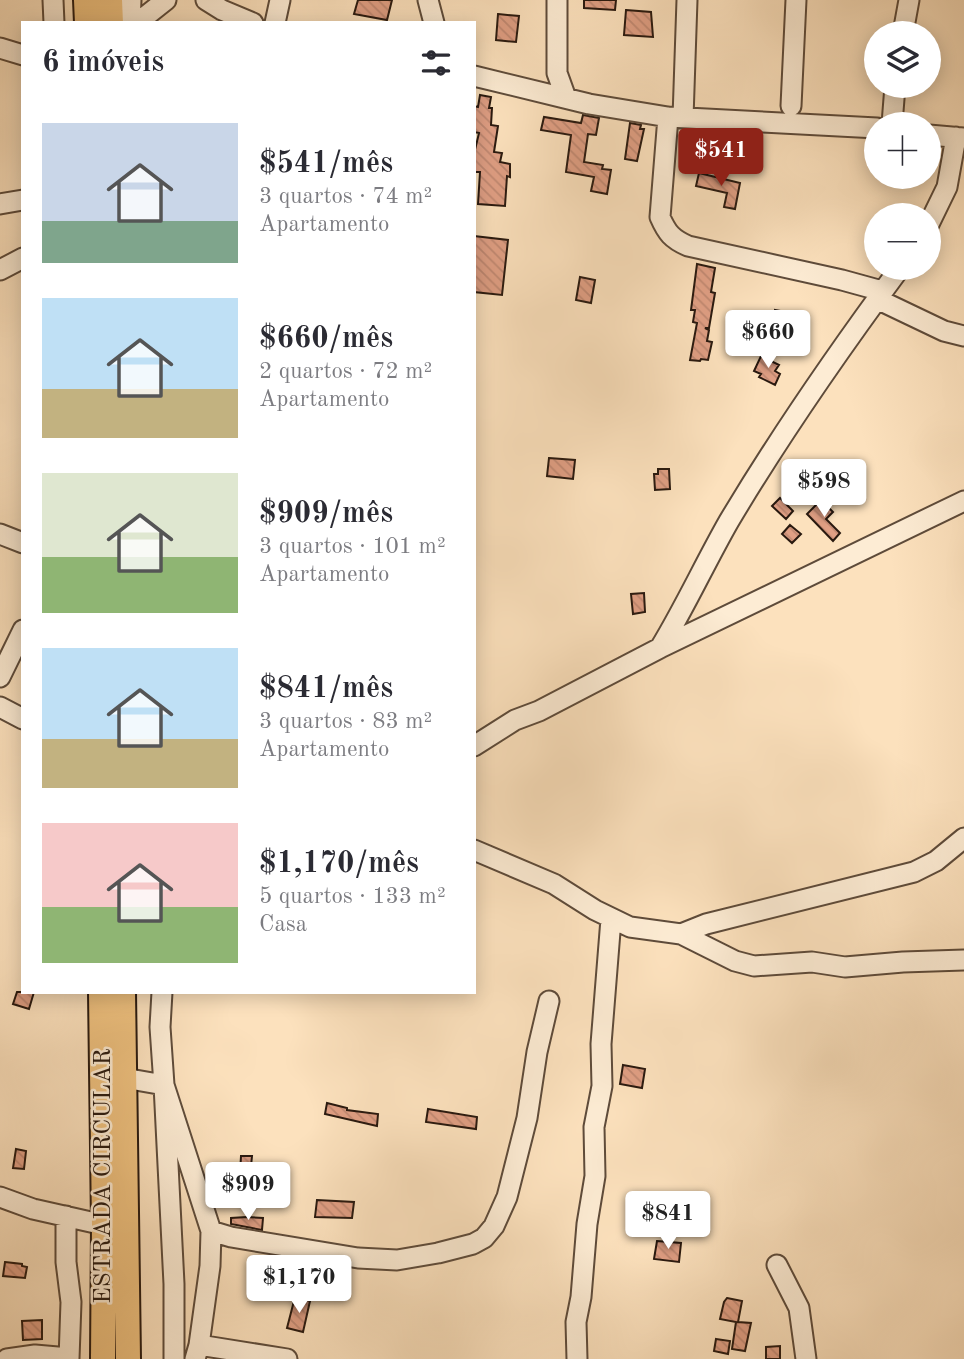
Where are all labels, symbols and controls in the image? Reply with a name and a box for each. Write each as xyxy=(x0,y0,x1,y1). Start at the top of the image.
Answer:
map controls xyxy=(864,21,941,280)
button: layers xyxy=(864,21,941,98)
icon: filters xyxy=(417,44,455,82)
text: 6 imóveis xyxy=(42,48,164,78)
button: + xyxy=(864,112,941,189)
pin: $541 xyxy=(680,128,762,188)
text: $541 xyxy=(694,139,748,162)
text: $541/mês xyxy=(259,149,393,179)
icon: home xyxy=(98,151,182,235)
text: 3 quartos · 74 m² xyxy=(259,185,432,208)
button: − xyxy=(864,203,941,280)
text: Apartamento xyxy=(259,213,389,236)
pin: $660 xyxy=(727,310,809,370)
text: $660 xyxy=(741,321,795,344)
text: $660/mês xyxy=(259,324,393,354)
icon: home xyxy=(98,326,182,410)
text: 2 quartos · 72 m² xyxy=(259,360,432,383)
text: Apartamento xyxy=(259,388,389,411)
pin: $598 xyxy=(783,460,865,519)
text: $598 xyxy=(797,470,851,493)
text: $909/mês xyxy=(259,499,393,529)
icon: home xyxy=(98,501,182,585)
text: 3 quartos · 101 m² xyxy=(259,535,446,558)
text: Apartamento xyxy=(259,563,389,586)
text: $841/mês xyxy=(259,674,393,704)
icon: home xyxy=(98,676,182,760)
text: 3 quartos · 83 m² xyxy=(259,710,432,733)
text: Apartamento xyxy=(259,738,389,761)
text: $1,170/mês xyxy=(259,849,419,879)
icon: home xyxy=(98,851,182,935)
text: 5 quartos · 133 m² xyxy=(259,885,446,908)
text: Casa xyxy=(259,913,307,936)
street label: ESTRADA CIRCULAR xyxy=(92,1048,116,1304)
pin: $909 xyxy=(207,1162,289,1222)
text: $909 xyxy=(221,1173,275,1196)
pin: $841 xyxy=(627,1192,709,1251)
text: $841 xyxy=(641,1202,695,1225)
pin: $1,170 xyxy=(242,1256,356,1315)
text: $1,170 xyxy=(262,1266,336,1289)

